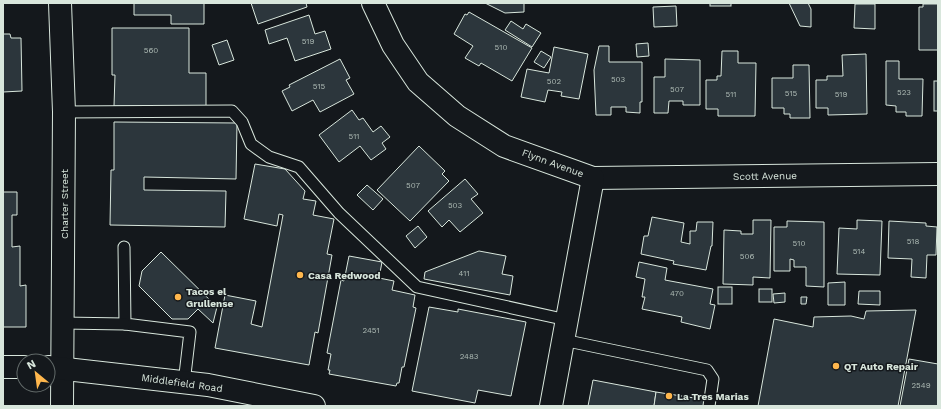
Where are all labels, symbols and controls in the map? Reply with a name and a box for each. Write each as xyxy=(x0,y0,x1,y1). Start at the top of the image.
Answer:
house number: 519 xyxy=(302,37,314,46)
house number: 510 xyxy=(495,43,507,52)
house number: 560 xyxy=(144,46,158,55)
house number: 503 xyxy=(611,75,625,84)
house number: 502 xyxy=(547,77,561,86)
house number: 515 xyxy=(313,82,326,91)
house number: 507 xyxy=(670,85,684,94)
house number: 523 xyxy=(897,88,911,97)
house number: 515 xyxy=(785,89,798,98)
house number: 511 xyxy=(726,90,736,99)
house number: 519 xyxy=(835,90,847,99)
house number: 511 xyxy=(349,132,359,141)
street label: Flynn Avenue xyxy=(521,147,586,179)
street label: Charter Street xyxy=(59,168,70,239)
street label: Scott Avenue xyxy=(733,170,797,182)
house number: 507 xyxy=(406,181,420,190)
house number: 503 xyxy=(448,201,462,210)
house number: 518 xyxy=(907,237,919,246)
house number: 510 xyxy=(793,239,805,248)
house number: 514 xyxy=(853,247,865,256)
house number: 506 xyxy=(740,252,754,261)
house number: 411 xyxy=(459,269,470,278)
marker: Casa Redwood xyxy=(295,270,305,280)
place label: Casa Redwood xyxy=(308,270,381,281)
place label: Tacos el Grullense xyxy=(186,286,234,309)
house number: 470 xyxy=(670,289,684,298)
marker: Tacos el Grullense xyxy=(173,292,183,302)
house number: 2451 xyxy=(362,326,380,335)
house number: 2483 xyxy=(460,352,479,361)
north arrow xyxy=(16,353,56,393)
text: N xyxy=(25,357,38,372)
marker: QT Auto Repair xyxy=(831,361,841,371)
place label: QT Auto Repair xyxy=(844,361,919,372)
street label: Middlefield Road xyxy=(141,372,223,394)
house number: 2549 xyxy=(911,381,931,390)
marker: La Tres Marias xyxy=(664,391,674,401)
place label: La Tres Marias xyxy=(677,391,749,402)

